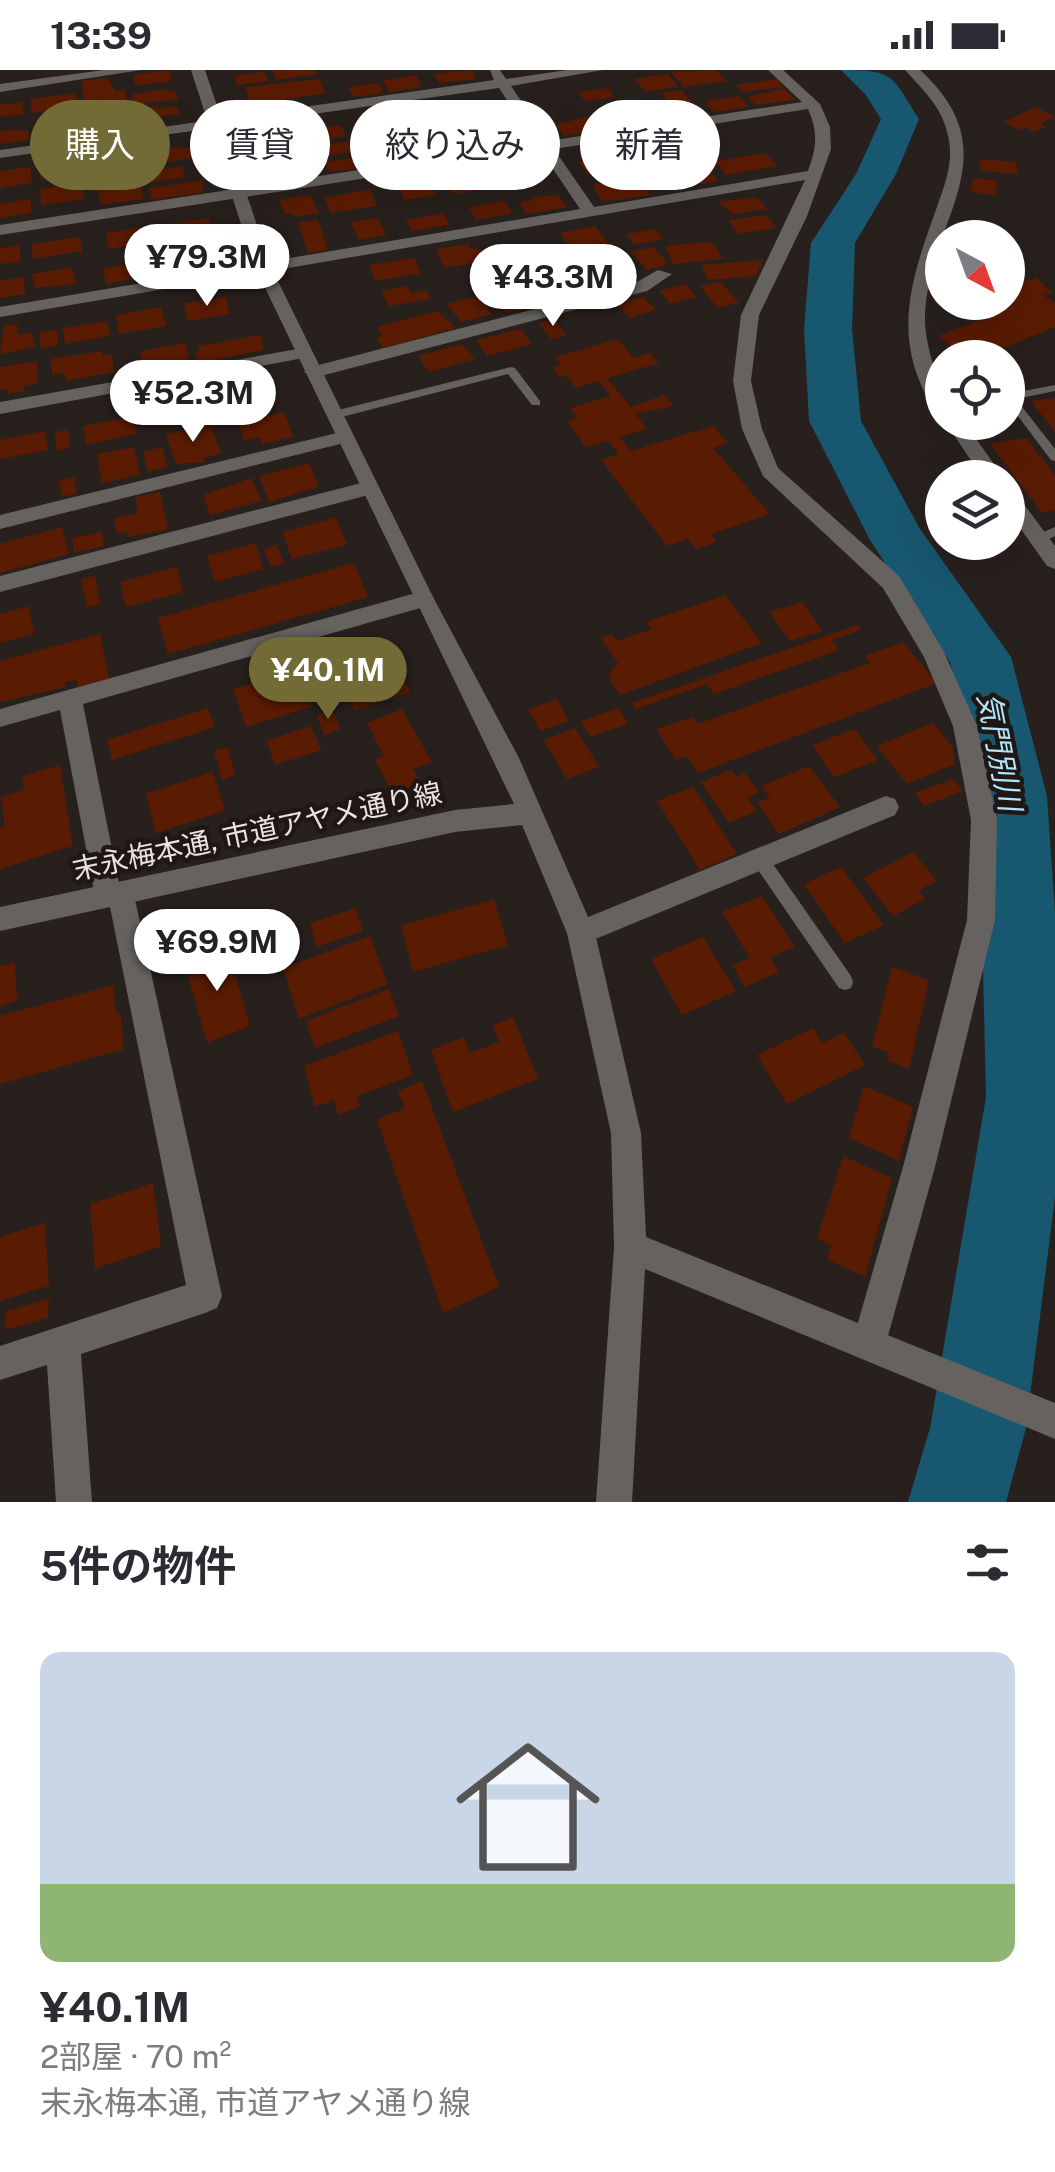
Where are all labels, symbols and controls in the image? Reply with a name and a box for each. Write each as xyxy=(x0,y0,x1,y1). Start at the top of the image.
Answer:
text: 13:39 xyxy=(50,13,152,58)
chip: 購入 xyxy=(30,100,170,190)
chip: 賃貸 xyxy=(190,100,330,190)
chip: 絞り込み xyxy=(350,100,560,190)
chip: 新着 xyxy=(580,100,720,190)
north arrow xyxy=(925,220,1025,320)
map controls xyxy=(925,220,1025,560)
pin: ¥79.3M xyxy=(126,224,288,309)
text: ¥79.3M xyxy=(146,238,268,275)
pin: ¥43.3M xyxy=(472,244,634,329)
text: ¥43.3M xyxy=(492,258,614,295)
button: locate xyxy=(925,340,1025,440)
pin: ¥52.3M xyxy=(112,360,274,445)
text: ¥52.3M xyxy=(132,374,254,411)
button: layers xyxy=(925,460,1025,560)
pin: ¥40.1M xyxy=(247,637,409,722)
text: ¥40.1M xyxy=(271,651,385,688)
water label: 気門別川 xyxy=(971,689,1030,817)
street label: 末永梅本通, 市道アヤメ通り線 xyxy=(69,775,445,886)
pin: ¥69.9M xyxy=(136,909,298,994)
text: ¥69.9M xyxy=(156,923,278,960)
icon: filters xyxy=(960,1535,1015,1590)
text: 5件の物件 xyxy=(40,1541,236,1590)
icon: home xyxy=(438,1717,618,1897)
text: ¥40.1M xyxy=(40,1982,190,2031)
text: 2部屋 · 70 m² xyxy=(40,2038,231,2075)
text: 末永梅本通, 市道アヤメ通り線 xyxy=(40,2084,471,2121)

